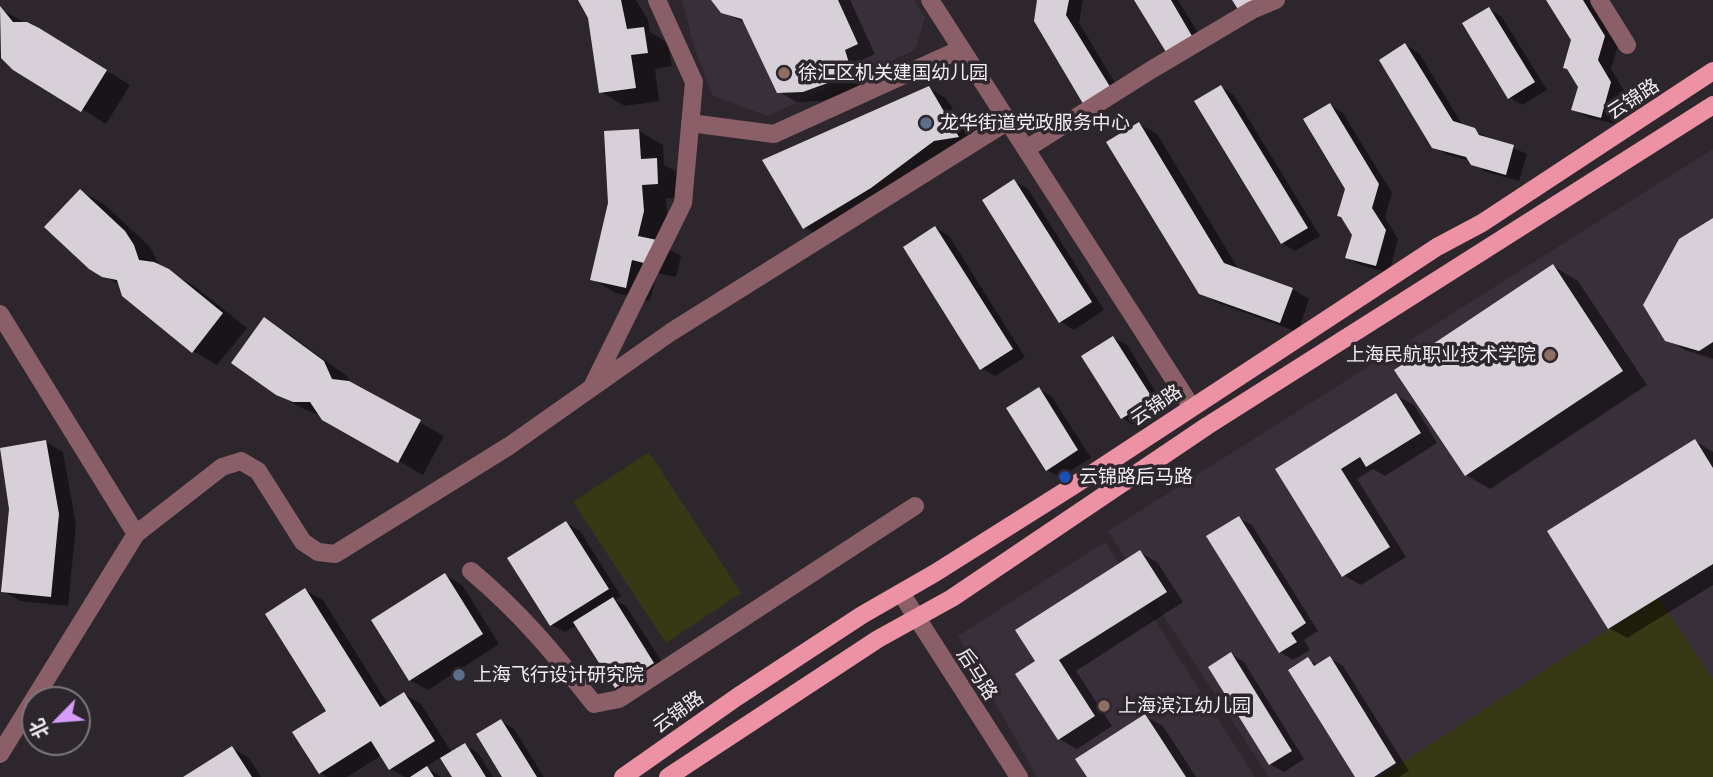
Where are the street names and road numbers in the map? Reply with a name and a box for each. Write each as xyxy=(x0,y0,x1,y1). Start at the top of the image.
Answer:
street label: 云锦路 xyxy=(1603,74,1663,124)
street label: 云锦路 xyxy=(1126,380,1186,430)
street label: 后马路 xyxy=(952,644,1002,704)
street label: 云锦路 xyxy=(648,686,708,738)

